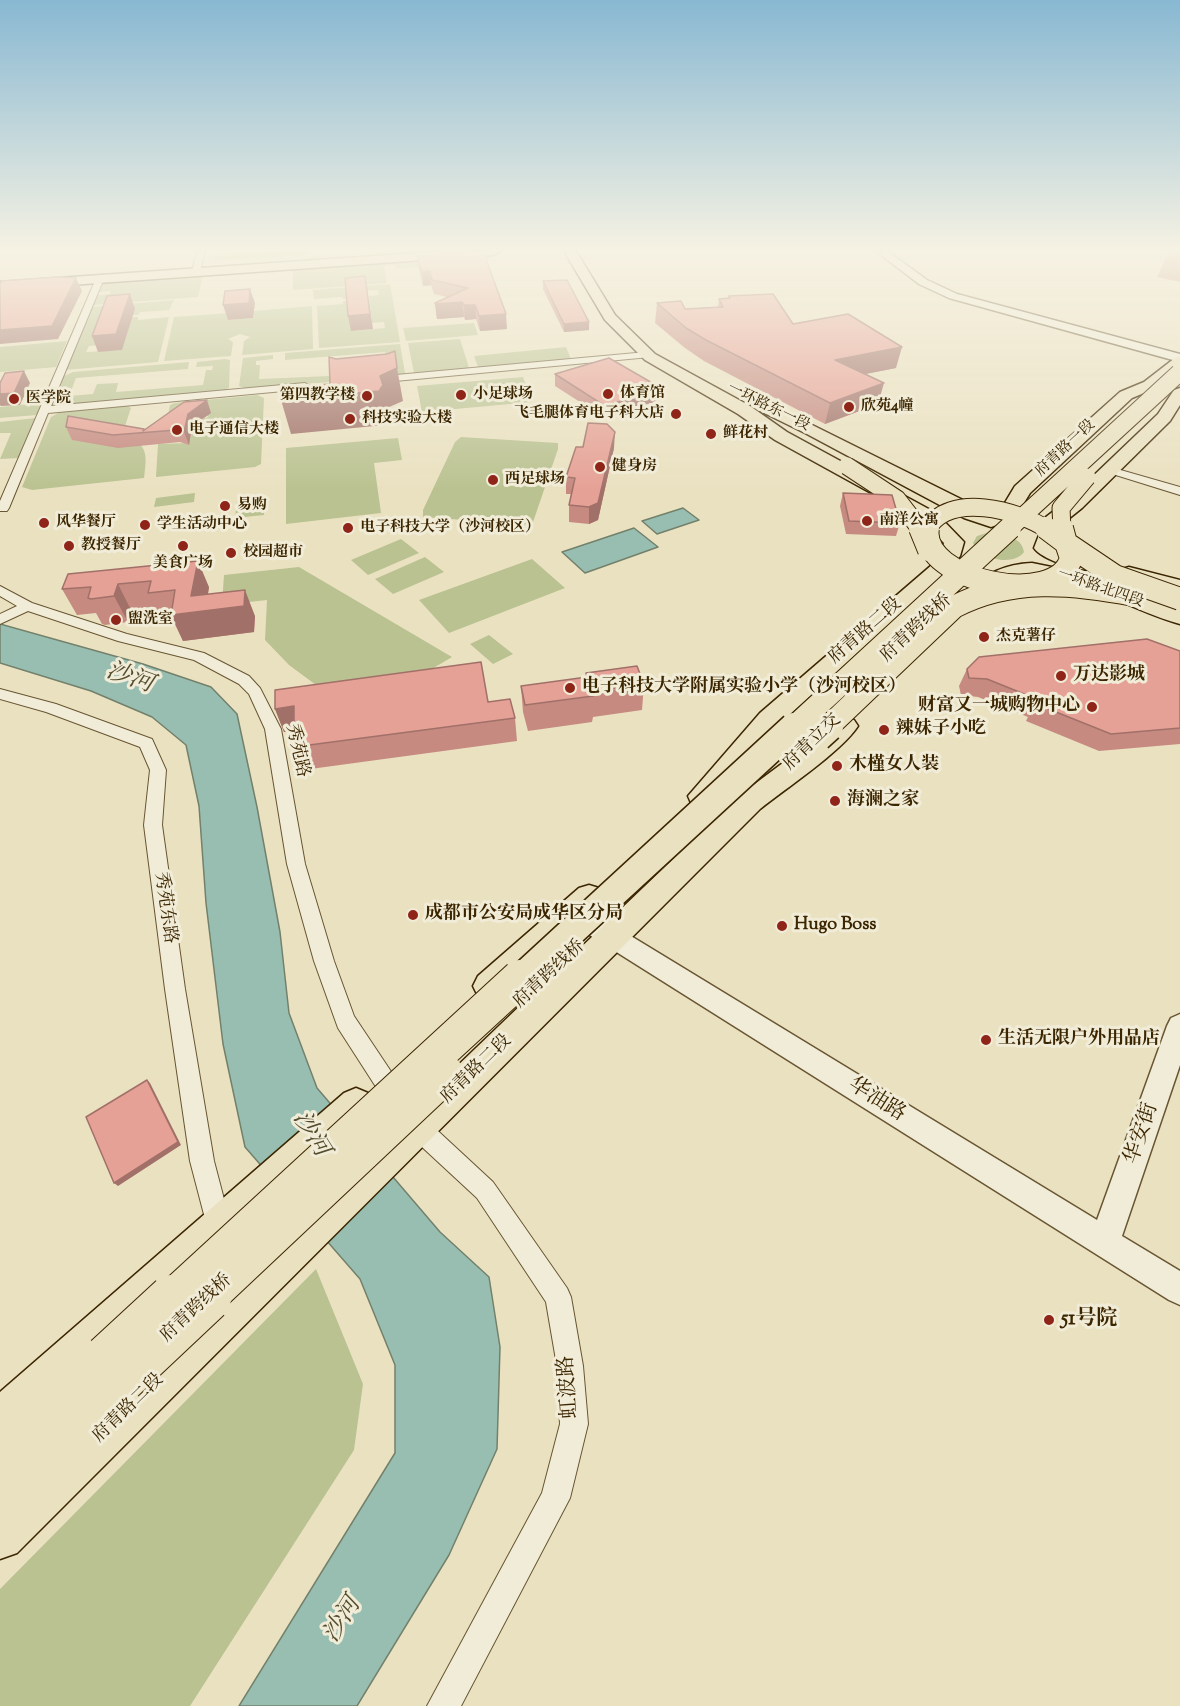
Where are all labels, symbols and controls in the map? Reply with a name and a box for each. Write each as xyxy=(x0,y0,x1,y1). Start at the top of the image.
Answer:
street label: 一环路东一段 xyxy=(724,380,812,436)
place label: 体育馆 xyxy=(620,385,665,403)
place label: 小足球场 xyxy=(473,386,533,404)
place label: 第四教学楼 xyxy=(280,387,355,405)
marker: 体育馆 xyxy=(601,387,615,401)
marker: 小足球场 xyxy=(454,388,468,402)
marker: 第四教学楼 xyxy=(360,389,374,403)
place label: 医学院 xyxy=(26,390,71,408)
marker: 医学院 xyxy=(7,392,21,406)
place label: 欣苑4幢 xyxy=(861,398,914,416)
marker: 欣苑4幢 xyxy=(842,400,856,414)
place label: 飞毛腿体育电子科大店 xyxy=(514,405,664,423)
marker: 飞毛腿体育电子科大店 xyxy=(669,407,683,421)
place label: 科技实验大楼 xyxy=(362,410,452,428)
marker: 科技实验大楼 xyxy=(343,412,357,426)
street label: 府青路一段 xyxy=(1032,417,1100,481)
place label: 电子通信大楼 xyxy=(189,421,279,439)
marker: 电子通信大楼 xyxy=(170,423,184,437)
place label: 鲜花村 xyxy=(723,425,768,443)
marker: 鲜花村 xyxy=(704,427,718,441)
place label: 健身房 xyxy=(612,458,657,476)
marker: 健身房 xyxy=(593,460,607,474)
place label: 西足球场 xyxy=(505,471,565,489)
marker: 西足球场 xyxy=(486,473,500,487)
place label: 易购 xyxy=(237,497,267,515)
marker: 易购 xyxy=(218,499,232,513)
place label: 南洋公寓 xyxy=(879,512,939,530)
place label: 风华餐厅 xyxy=(56,514,116,532)
marker: 南洋公寓 xyxy=(860,514,874,528)
marker: 风华餐厅 xyxy=(37,516,51,530)
place label: 学生活动中心 xyxy=(157,516,247,534)
marker: 学生活动中心 xyxy=(138,518,152,532)
place label: 电子科技大学（沙河校区） xyxy=(360,519,540,537)
marker: 电子科技大学（沙河校区） xyxy=(341,521,355,535)
place label: 教授餐厅 xyxy=(81,537,141,555)
marker: 教授餐厅 xyxy=(62,539,76,553)
marker: 美食广场 xyxy=(176,539,190,553)
place label: 校园超市 xyxy=(243,544,303,562)
marker: 校园超市 xyxy=(224,546,238,560)
place label: 美食广场 xyxy=(153,555,213,573)
street label: 一环路北四段 xyxy=(1055,566,1145,612)
street label: 府青跨线桥 xyxy=(877,590,957,668)
street label: 府青路二段 xyxy=(825,594,907,670)
place label: 盥洗室 xyxy=(128,611,173,629)
marker: 盥洗室 xyxy=(109,613,123,627)
place label: 杰克薯仔 xyxy=(996,628,1056,646)
marker: 杰克薯仔 xyxy=(977,630,991,644)
water label: 沙河 xyxy=(102,659,156,701)
place label: 万达影城 xyxy=(1073,665,1145,687)
marker: 万达影城 xyxy=(1054,669,1068,683)
place label: 电子科技大学附属实验小学（沙河校区） xyxy=(582,677,906,699)
marker: 电子科技大学附属实验小学（沙河校区） xyxy=(563,681,577,695)
place label: 财富又一城购物中心 xyxy=(918,696,1080,718)
marker: 财富又一城购物中心 xyxy=(1085,700,1099,714)
street label: 府青立交 xyxy=(780,710,846,776)
place label: 辣妹子小吃 xyxy=(896,719,986,741)
street label: 秀苑路 xyxy=(279,722,313,780)
marker: 辣妹子小吃 xyxy=(877,723,891,737)
place label: 木槿女人装 xyxy=(849,755,939,777)
marker: 木槿女人装 xyxy=(830,759,844,773)
place label: 海澜之家 xyxy=(847,790,919,812)
marker: 海澜之家 xyxy=(828,794,842,808)
street label: 秀苑东路 xyxy=(148,871,180,945)
place label: 成都市公安局成华区分局 xyxy=(425,904,623,926)
marker: 成都市公安局成华区分局 xyxy=(406,908,420,922)
place label: Hugo Boss xyxy=(794,915,876,937)
marker: Hugo Boss xyxy=(775,919,789,933)
street label: 府青跨线桥 xyxy=(510,936,590,1014)
place label: 生活无限户外用品店 xyxy=(998,1029,1160,1051)
street label: 府青路二段 xyxy=(437,1031,517,1109)
marker: 生活无限户外用品店 xyxy=(979,1033,993,1047)
street label: 华油路 xyxy=(843,1074,909,1128)
street label: 华安街 xyxy=(1121,1100,1165,1168)
water label: 沙河 xyxy=(284,1107,334,1163)
street label: 府青跨线桥 xyxy=(157,1270,237,1348)
place label: 51号院 xyxy=(1061,1307,1117,1333)
marker: 51号院 xyxy=(1042,1313,1056,1327)
street label: 虹波路 xyxy=(555,1355,585,1419)
street label: 府青路二段 xyxy=(89,1370,169,1448)
water label: 沙河 xyxy=(319,1593,369,1649)

